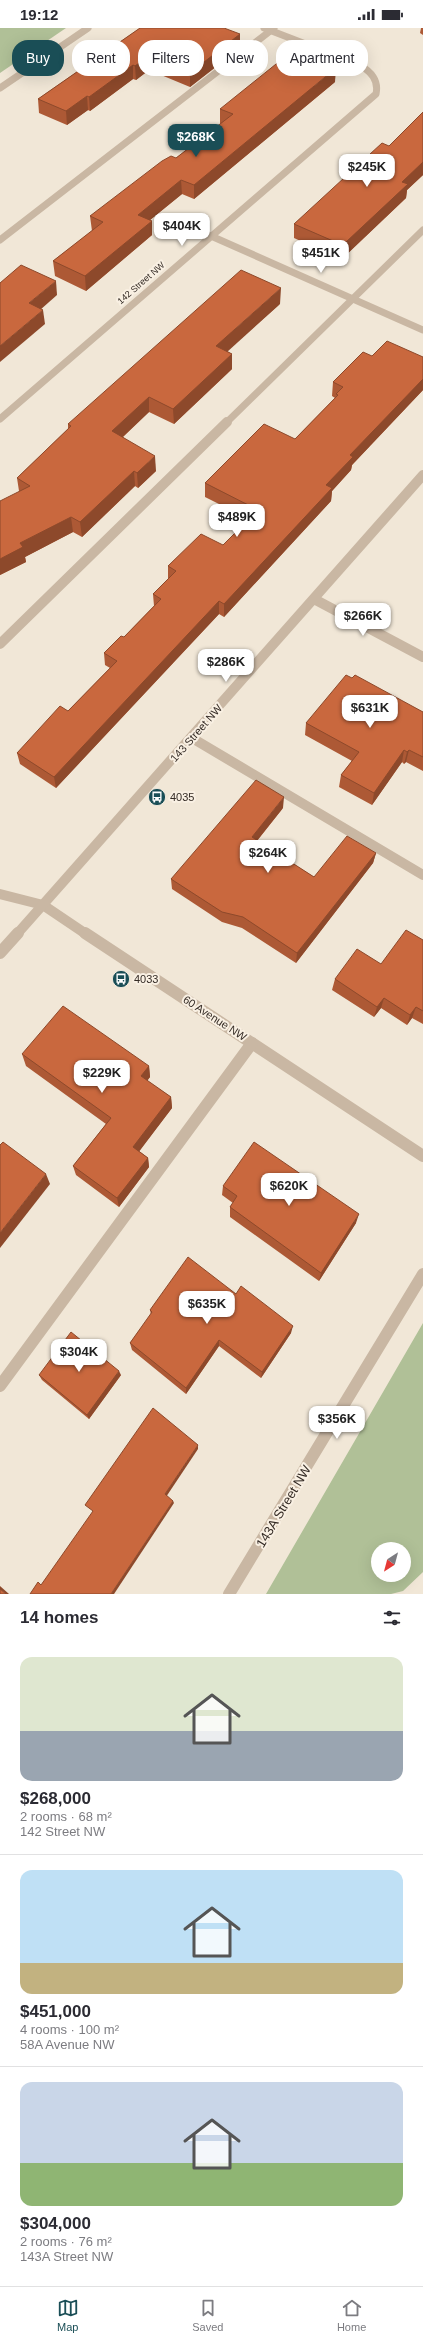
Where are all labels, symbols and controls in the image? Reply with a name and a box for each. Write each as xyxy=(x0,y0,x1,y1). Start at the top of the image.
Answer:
text: 19:12 xyxy=(20,6,58,23)
chip: Buy xyxy=(12,40,64,76)
chip: Rent xyxy=(72,40,130,76)
chip: Filters xyxy=(138,40,204,76)
chip: New xyxy=(212,40,268,76)
chip: Apartment xyxy=(276,40,368,76)
pin: $268K xyxy=(168,124,224,158)
text: $268K xyxy=(177,129,215,144)
pin: $245K xyxy=(339,154,395,188)
text: $245K xyxy=(348,159,386,174)
pin: $404K xyxy=(154,213,210,247)
text: $404K xyxy=(163,218,201,233)
pin: $451K xyxy=(293,240,349,274)
text: $451K xyxy=(302,245,340,260)
street label: 142 Street NW xyxy=(115,260,167,306)
pin: $489K xyxy=(209,504,265,538)
text: $489K xyxy=(218,509,256,524)
pin: $266K xyxy=(335,603,391,637)
text: $266K xyxy=(344,608,382,623)
pin: $286K xyxy=(198,649,254,683)
text: $286K xyxy=(207,654,245,669)
pin: $631K xyxy=(342,695,398,729)
text: $631K xyxy=(351,700,389,715)
street label: 143 Street NW xyxy=(168,701,225,764)
bus stop icon: 4035 xyxy=(147,787,167,807)
place label: 4035 xyxy=(170,791,194,803)
pin: $264K xyxy=(240,840,296,874)
text: $264K xyxy=(249,845,287,860)
bus stop icon: 4033 xyxy=(111,969,131,989)
place label: 4033 xyxy=(134,973,158,985)
street label: 60 Avenue NW xyxy=(181,993,249,1043)
pin: $229K xyxy=(74,1060,130,1094)
text: $229K xyxy=(83,1065,121,1080)
pin: $620K xyxy=(261,1173,317,1207)
text: $620K xyxy=(270,1178,308,1193)
pin: $635K xyxy=(179,1291,235,1325)
text: $635K xyxy=(188,1296,226,1311)
pin: $304K xyxy=(51,1339,107,1373)
text: $304K xyxy=(60,1344,98,1359)
pin: $356K xyxy=(309,1406,365,1440)
text: $356K xyxy=(318,1411,356,1426)
street label: 143A Street NW xyxy=(253,1462,314,1550)
north arrow xyxy=(371,1542,411,1582)
map controls xyxy=(371,1542,411,1582)
icon: filters xyxy=(381,1607,403,1629)
text: 14 homes xyxy=(20,1608,98,1627)
icon: home xyxy=(176,1683,248,1755)
text: $268,000 xyxy=(20,1789,91,1808)
text: 2 rooms · 68 m² xyxy=(20,1809,112,1824)
text: 142 Street NW xyxy=(20,1824,105,1839)
icon: home xyxy=(176,1896,248,1968)
text: $451,000 xyxy=(20,2002,91,2021)
text: 4 rooms · 100 m² xyxy=(20,2022,119,2037)
text: 58A Avenue NW xyxy=(20,2037,114,2052)
icon: home xyxy=(176,2108,248,2180)
text: $304,000 xyxy=(20,2214,91,2233)
text: 2 rooms · 76 m² xyxy=(20,2234,112,2249)
text: 143A Street NW xyxy=(20,2249,113,2264)
tab: Map xyxy=(57,2297,79,2333)
tab: Saved xyxy=(192,2297,223,2333)
tab: Home xyxy=(337,2297,366,2333)

